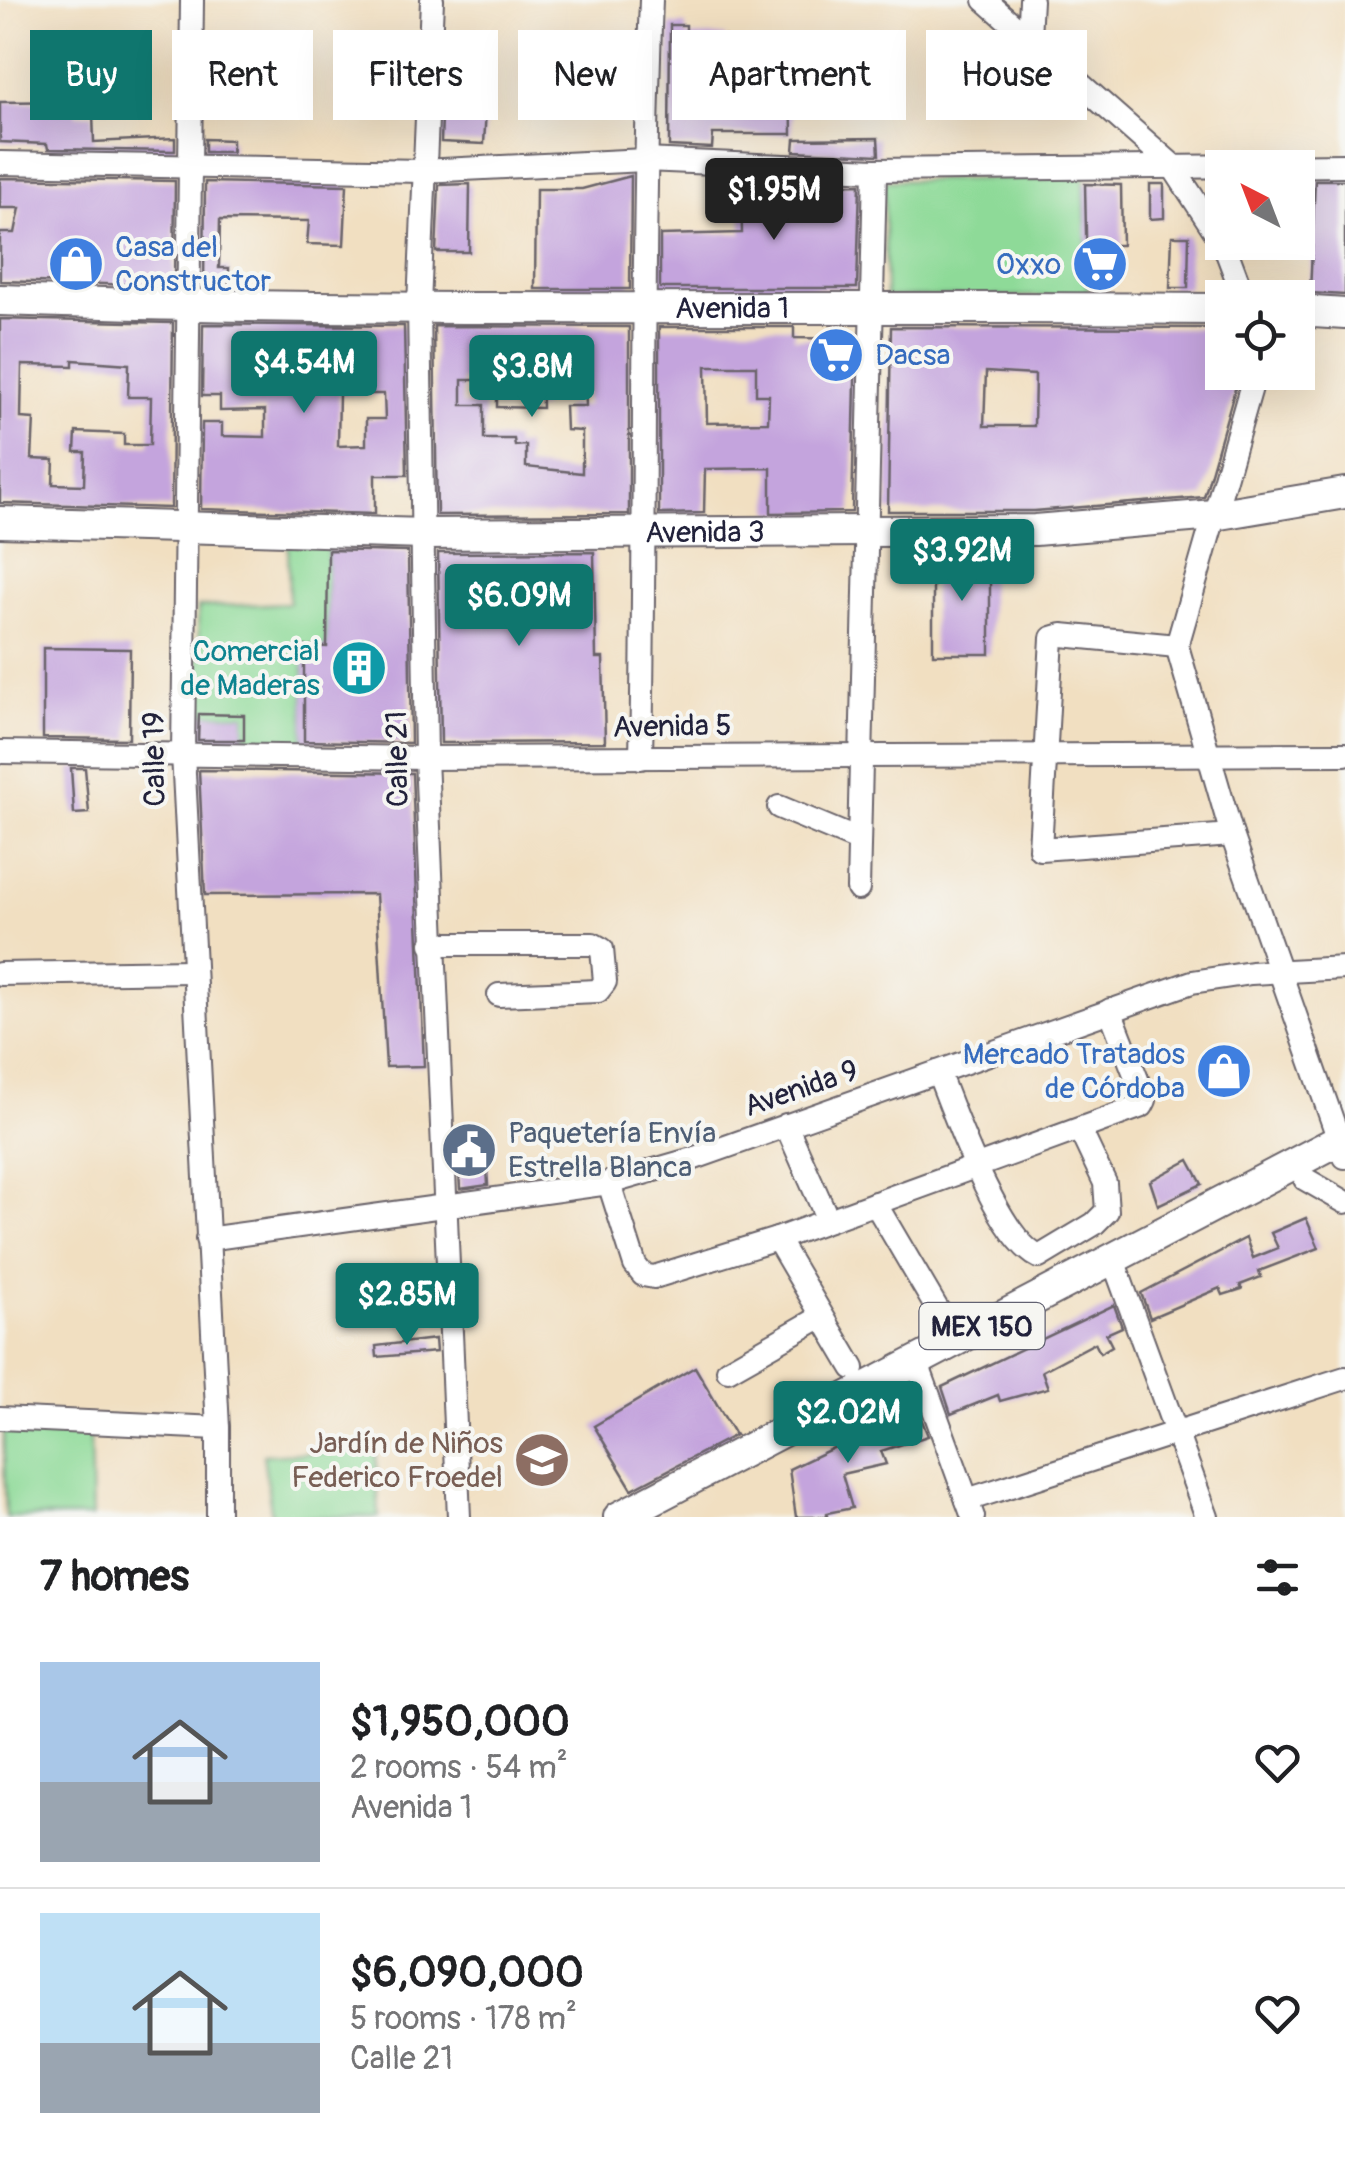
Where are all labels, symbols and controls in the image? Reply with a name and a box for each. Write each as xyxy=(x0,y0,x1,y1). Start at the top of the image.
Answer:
chip: Buy xyxy=(30,30,152,120)
chip: Rent xyxy=(172,30,313,120)
chip: Filters xyxy=(333,30,498,120)
chip: New xyxy=(518,30,652,120)
chip: Apartment xyxy=(672,30,906,120)
chip: House xyxy=(926,30,1087,120)
north arrow xyxy=(1205,150,1315,260)
map controls xyxy=(1205,150,1315,390)
pin: $1.95M xyxy=(693,158,855,243)
text: $1.95M xyxy=(727,170,821,210)
place label: Casa del Constructor xyxy=(115,229,271,300)
shop icon: Casa del Constructor xyxy=(46,234,106,294)
supermarket icon: Oxxo xyxy=(1070,234,1130,294)
place label: Oxxo xyxy=(996,246,1061,283)
button: locate xyxy=(1205,280,1315,390)
street label: Avenida 1 xyxy=(675,290,789,327)
supermarket icon: Dacsa xyxy=(806,325,866,385)
pin: $4.54M xyxy=(223,331,385,416)
pin: $3.8M xyxy=(462,335,602,420)
place label: Dacsa xyxy=(875,337,950,374)
text: $4.54M xyxy=(253,343,355,383)
text: $3.8M xyxy=(491,347,573,387)
street label: Avenida 3 xyxy=(645,514,765,552)
pin: $3.92M xyxy=(881,519,1043,604)
text: $3.92M xyxy=(912,531,1012,571)
pin: $6.09M xyxy=(438,564,600,649)
text: $6.09M xyxy=(467,576,571,616)
place label: Comercial de Maderas xyxy=(180,633,320,704)
building icon: Comercial de Maderas xyxy=(329,638,389,698)
street label: Avenida 5 xyxy=(612,707,732,746)
street label: Calle 21 xyxy=(378,710,417,808)
street label: Calle 19 xyxy=(135,711,174,807)
place label: Mercado Tratados de Córdoba xyxy=(963,1036,1185,1107)
shop icon: Mercado Tratados de Córdoba xyxy=(1194,1041,1254,1101)
street label: Avenida 9 xyxy=(739,1052,863,1125)
place label: Paquetería Envía Estrella Blanca xyxy=(508,1115,716,1186)
public building icon: Paquetería Envía Estrella Blanca xyxy=(439,1120,499,1180)
pin: $2.85M xyxy=(326,1263,488,1348)
text: $2.85M xyxy=(358,1275,456,1315)
road number: MEX 150 xyxy=(920,1303,1044,1349)
pin: $2.02M xyxy=(767,1381,929,1466)
text: $2.02M xyxy=(795,1393,901,1433)
place label: Jardín de Niños Federico Froedel xyxy=(291,1425,503,1496)
school or university icon: Jardín de Niños Federico Froedel xyxy=(512,1430,572,1490)
icon: filters xyxy=(1250,1550,1305,1605)
text: 7 homes xyxy=(40,1551,189,1603)
text: $1,950,000 xyxy=(350,1696,570,1748)
icon: home xyxy=(120,1702,240,1822)
icon: heart xyxy=(1250,1735,1305,1790)
text: 2 rooms · 54 m² xyxy=(350,1748,568,1788)
text: Avenida 1 xyxy=(350,1788,472,1828)
text: $6,090,000 xyxy=(350,1947,584,1999)
icon: home xyxy=(120,1953,240,2073)
icon: heart xyxy=(1250,1986,1305,2041)
text: 5 rooms · 178 m² xyxy=(350,1999,577,2039)
text: Calle 21 xyxy=(350,2039,453,2079)

